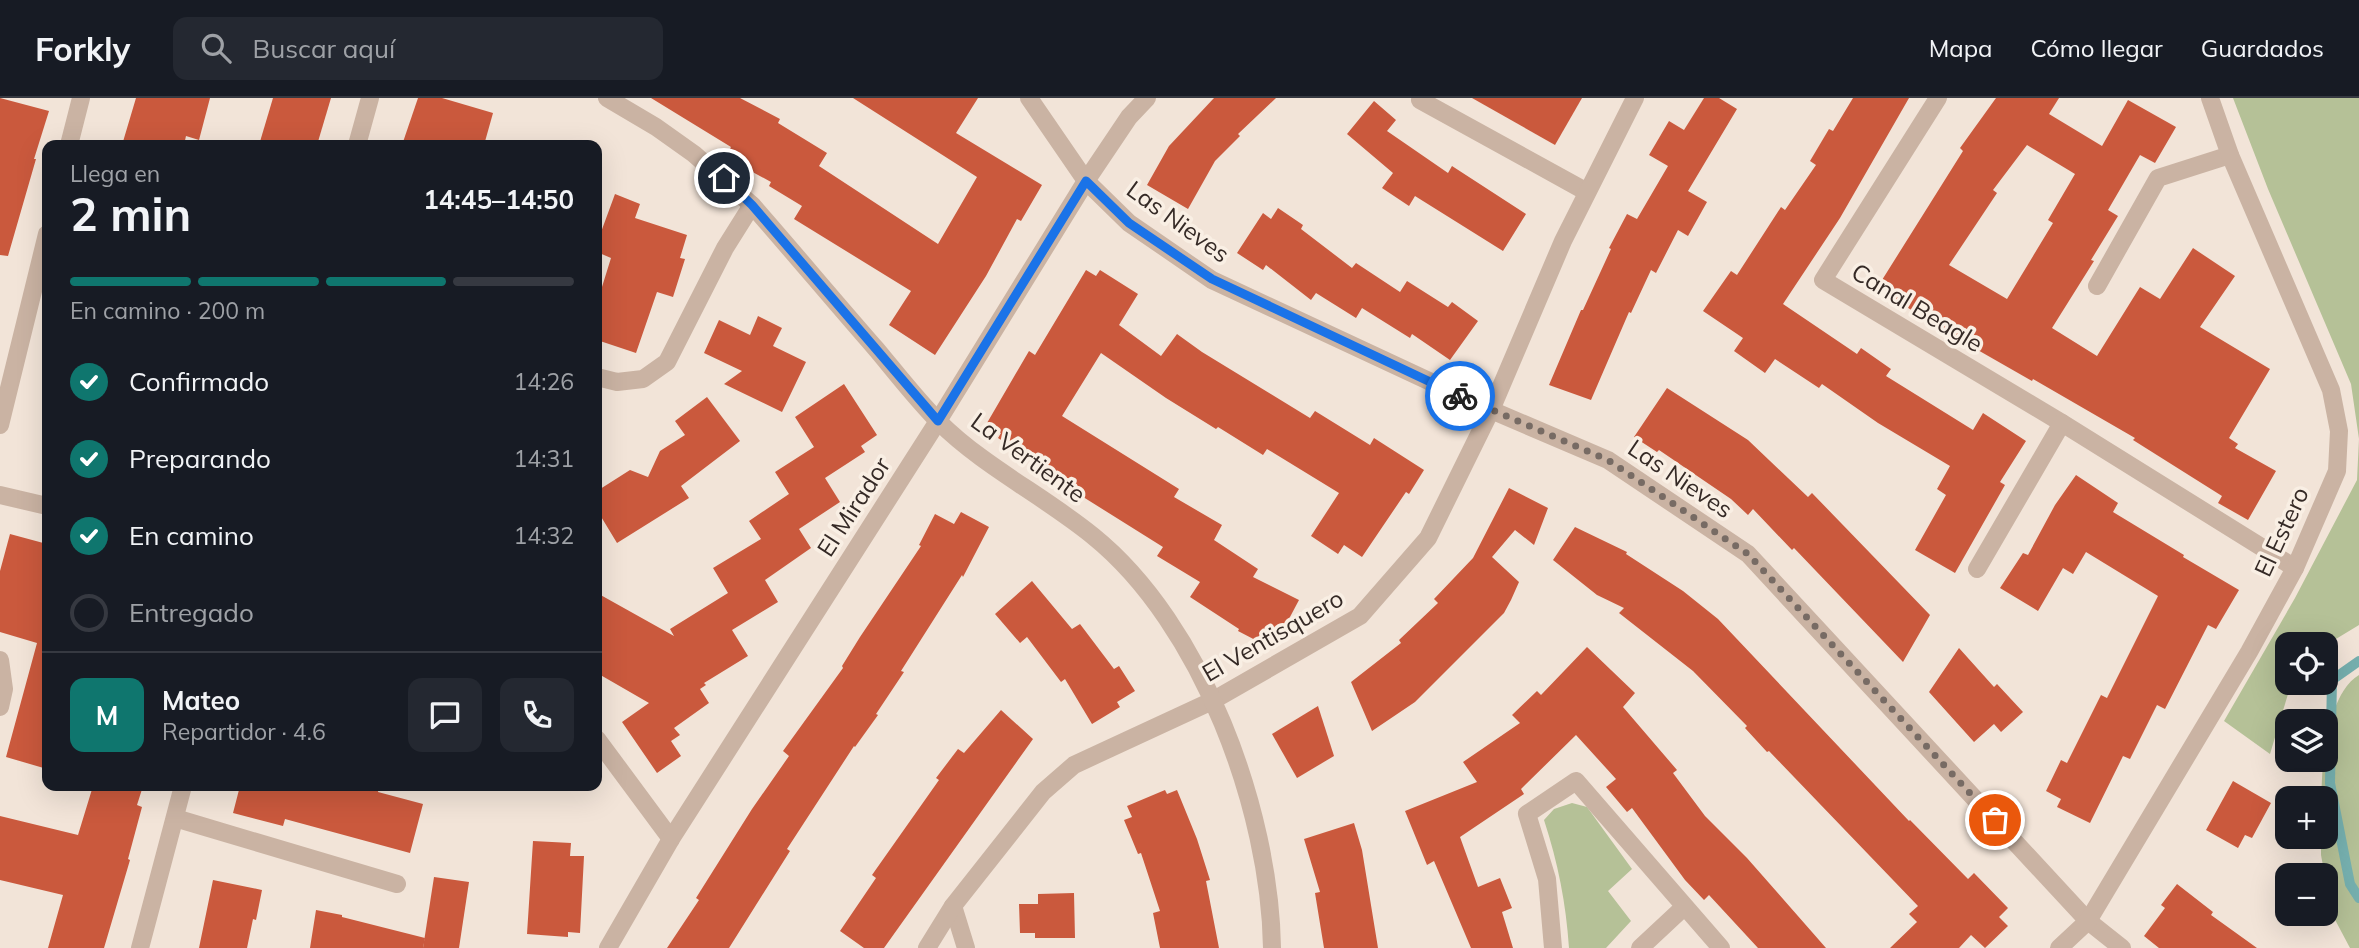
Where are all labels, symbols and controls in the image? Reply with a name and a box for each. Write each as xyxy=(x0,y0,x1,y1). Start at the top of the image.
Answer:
search box xyxy=(173,17,663,80)
text: Forkly xyxy=(35,28,131,69)
icon: search xyxy=(197,29,235,67)
text: Buscar aquí xyxy=(253,32,395,65)
text: Mapa xyxy=(1929,33,1992,63)
text: Cómo llegar xyxy=(2030,33,2163,63)
text: Guardados xyxy=(2201,33,2324,63)
pin xyxy=(694,148,754,208)
text: Llega en xyxy=(70,159,160,188)
icon: home xyxy=(705,159,743,197)
street label: Las Nieves xyxy=(1121,174,1236,269)
text: 14:45–14:50 xyxy=(423,183,574,216)
text: 2 min xyxy=(70,185,191,243)
street label: Canal Beagle xyxy=(1846,256,1989,358)
text: En camino · 200 m xyxy=(70,296,265,325)
courier xyxy=(1425,361,1495,431)
icon: check xyxy=(70,363,108,401)
text: Confirmado xyxy=(129,365,269,398)
text: 14:26 xyxy=(514,367,574,396)
icon: bike xyxy=(1441,377,1479,415)
street label: La Vertiente xyxy=(966,406,1092,509)
street label: Las Nieves xyxy=(1623,432,1739,524)
icon: check xyxy=(70,440,108,478)
text: Preparando xyxy=(129,442,271,475)
text: 14:31 xyxy=(514,444,574,473)
street label: El Mirador xyxy=(810,451,896,562)
street label: El Estero xyxy=(2247,482,2315,581)
icon: check xyxy=(70,517,108,555)
text: En camino xyxy=(129,519,254,552)
text: 14:32 xyxy=(514,521,574,550)
street label: El Ventisquero xyxy=(1197,583,1348,688)
text: Entregado xyxy=(129,596,254,629)
map controls xyxy=(2275,632,2338,926)
button: locate xyxy=(2275,632,2338,695)
button: chat xyxy=(408,678,482,752)
button: phone xyxy=(500,678,574,752)
text: Mateo xyxy=(162,684,240,717)
text: M xyxy=(96,699,118,732)
button: layers xyxy=(2275,709,2338,772)
text: Repartidor · 4.6 xyxy=(162,717,326,746)
button: + xyxy=(2275,786,2338,849)
pin xyxy=(1965,790,2025,850)
icon: bag xyxy=(1976,801,2014,839)
button: − xyxy=(2275,863,2338,926)

